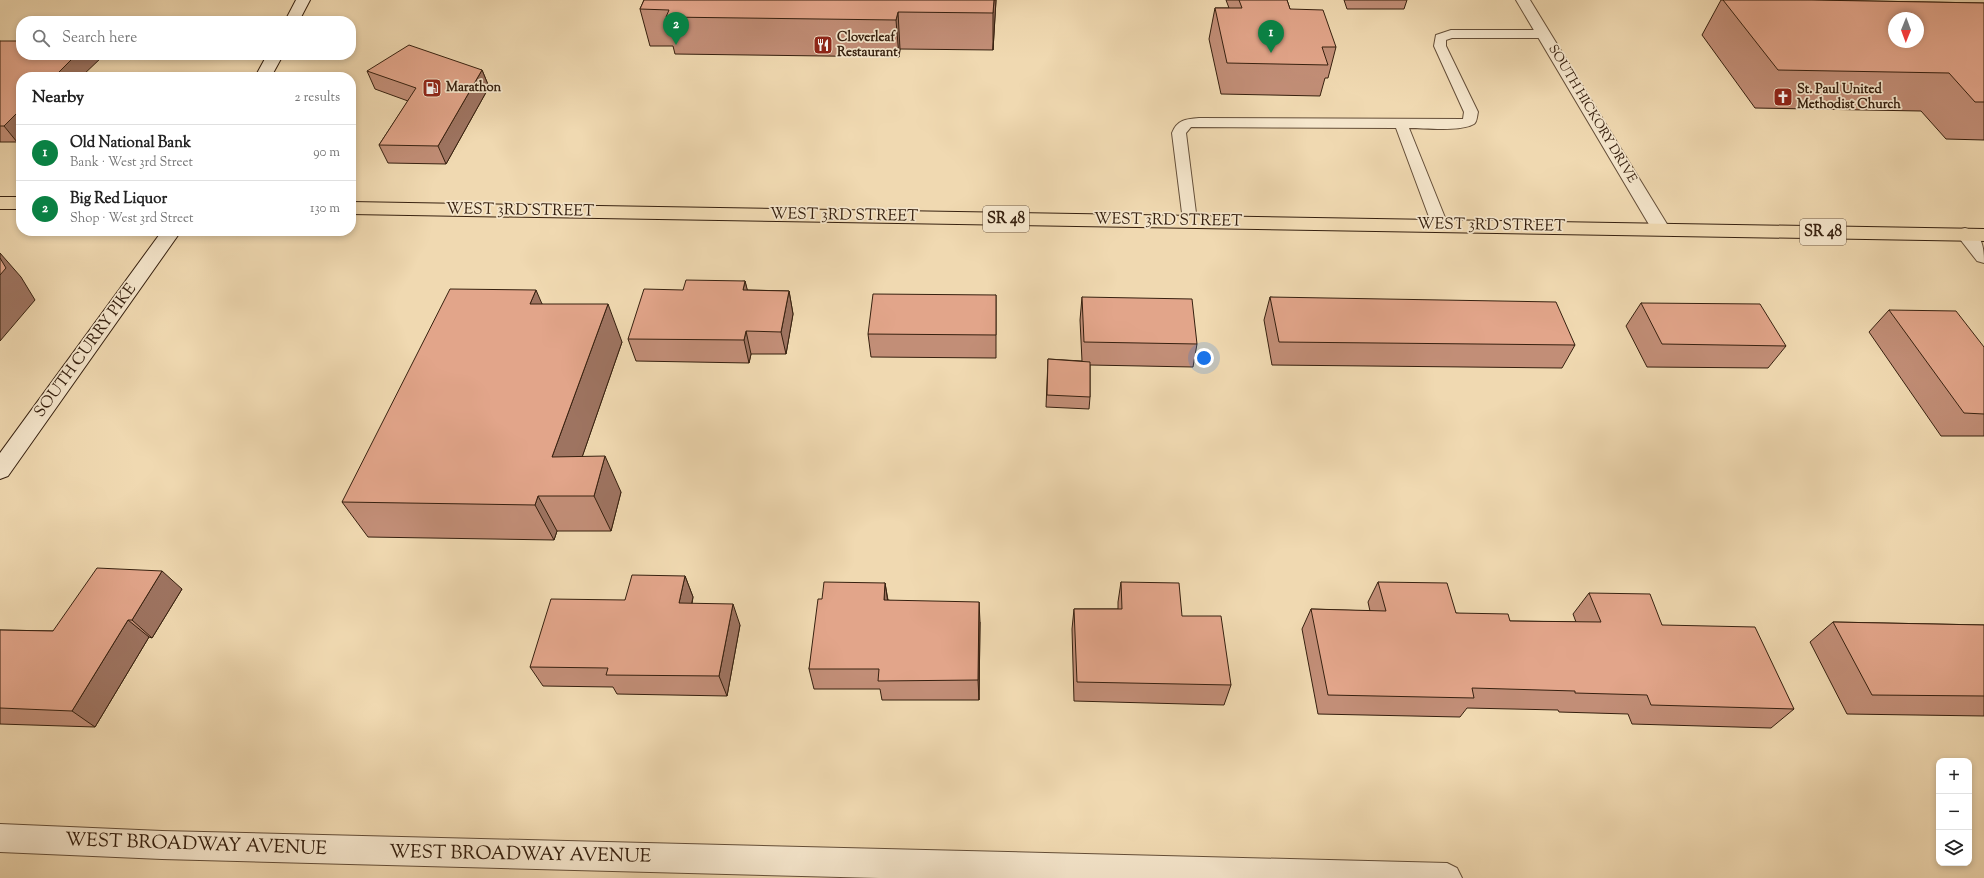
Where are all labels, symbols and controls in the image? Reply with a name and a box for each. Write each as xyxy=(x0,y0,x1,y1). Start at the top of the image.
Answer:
pin: 2 xyxy=(663,12,689,45)
north arrow xyxy=(1888,12,1924,48)
search box xyxy=(16,16,356,60)
pin: 1 xyxy=(1258,20,1284,53)
icon: search xyxy=(30,27,52,49)
text: Search here xyxy=(62,28,137,49)
place label: Cloverleaf Restaurant xyxy=(837,29,898,62)
restaurant icon: Cloverleaf Restaurant xyxy=(812,34,834,56)
street label: SOUTH HICKORY DRIVE xyxy=(1543,41,1641,187)
fuel station icon: Marathon xyxy=(421,77,443,99)
place label: Marathon xyxy=(446,79,502,97)
place label: St. Paul United Methodist Church xyxy=(1797,81,1901,114)
text: Nearby xyxy=(32,86,84,110)
church icon: St. Paul United Methodist Church xyxy=(1772,86,1794,108)
text: 2 results xyxy=(295,89,340,107)
text: Old National Bank xyxy=(70,133,191,154)
text: 1 xyxy=(43,144,47,162)
text: 90 m xyxy=(313,144,340,162)
text: Bank · West 3rd Street xyxy=(70,154,193,172)
text: Big Red Liquor xyxy=(70,189,167,210)
street label: WEST 3RD STREET xyxy=(446,198,594,224)
text: 2 xyxy=(42,200,48,218)
text: 130 m xyxy=(310,200,340,218)
street label: WEST 3RD STREET xyxy=(770,203,918,229)
road number: SR 48 xyxy=(983,206,1029,232)
street label: WEST 3RD STREET xyxy=(1094,208,1242,234)
text: Shop · West 3rd Street xyxy=(70,210,194,228)
street label: WEST 3RD STREET xyxy=(1417,213,1565,239)
road number: SR 48 xyxy=(1800,219,1846,245)
street label: SOUTH CURRY PIKE xyxy=(29,279,143,423)
your location xyxy=(1194,348,1214,368)
map controls xyxy=(1936,758,1972,866)
button: + xyxy=(1936,758,1972,794)
button: − xyxy=(1936,794,1972,830)
street label: WEST BROADWAY AVENUE xyxy=(65,827,328,863)
button: layers xyxy=(1936,830,1972,866)
street label: WEST BROADWAY AVENUE xyxy=(389,839,652,871)

